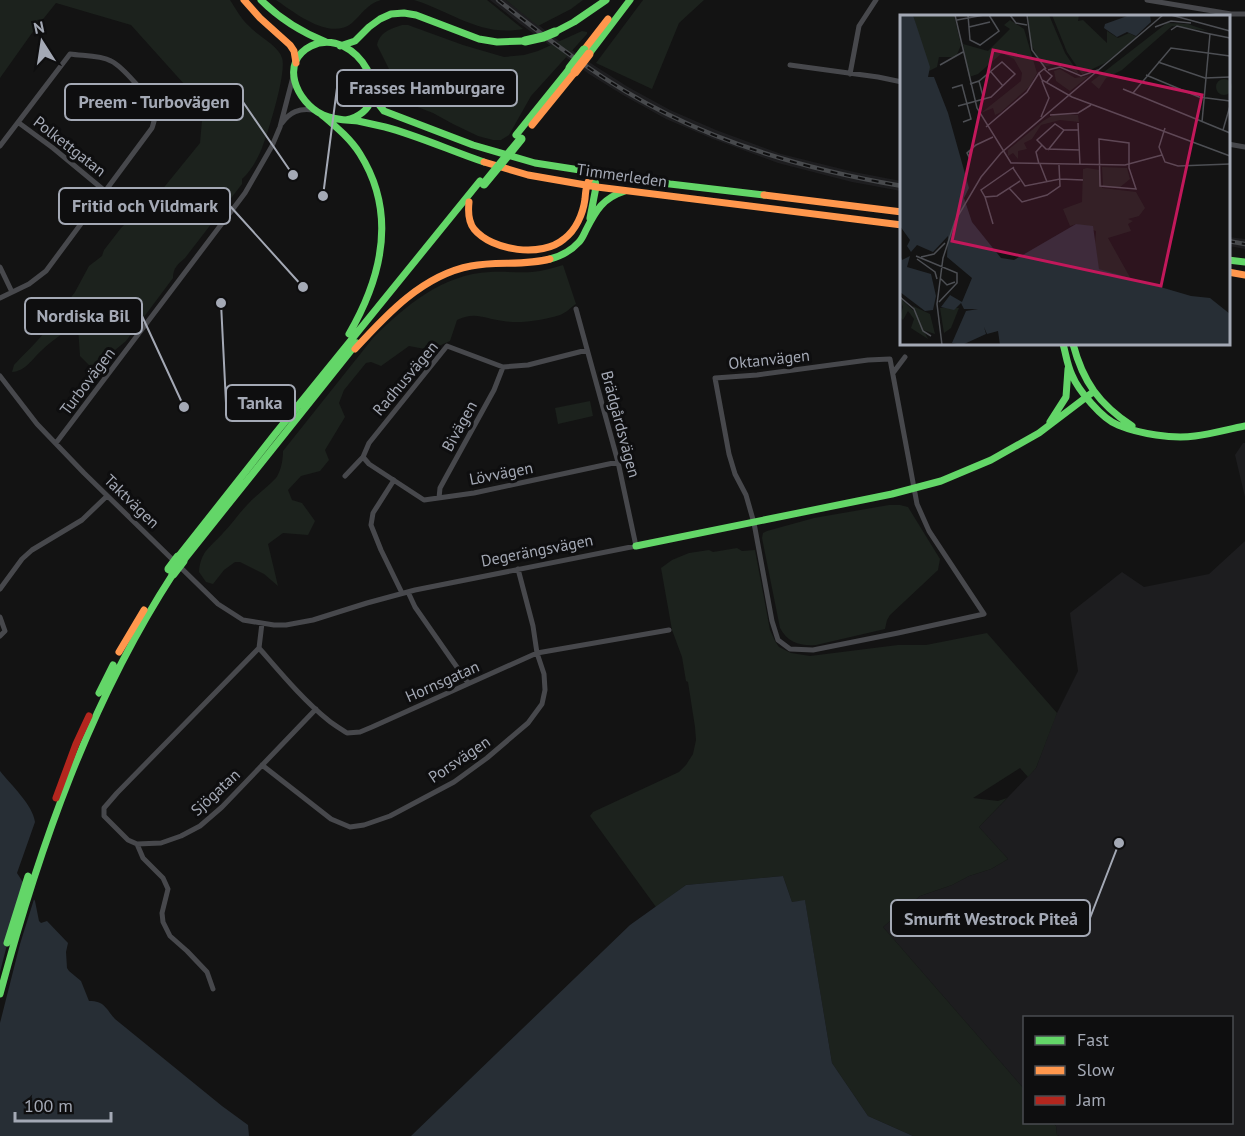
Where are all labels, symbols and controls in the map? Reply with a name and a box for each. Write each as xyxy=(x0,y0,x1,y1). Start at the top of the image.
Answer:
north arrow xyxy=(12,12,72,72)
inset map xyxy=(900,15,1230,345)
text: N xyxy=(32,16,46,38)
callout: Frasses Hamburgare xyxy=(337,70,517,106)
text: Frasses Hamburgare xyxy=(349,76,505,99)
callout: Preem - Turbovägen xyxy=(65,84,243,120)
text: Preem - Turbovägen xyxy=(78,90,230,113)
street label: Polkettgatan xyxy=(30,111,110,181)
street label: Timmerleden xyxy=(576,159,668,191)
callout: Fritid och Vildmark xyxy=(59,188,230,224)
text: Fritid och Vildmark xyxy=(72,194,218,217)
callout: Nordiska Bil xyxy=(25,298,142,334)
text: Nordiska Bil xyxy=(36,304,130,327)
street label: Radhusvägen xyxy=(368,337,442,419)
street label: Turbovägen xyxy=(55,343,119,419)
street label: Oktanvägen xyxy=(727,345,811,373)
street label: Brädgårdsvägen xyxy=(597,368,645,480)
callout: Tanka xyxy=(226,385,295,421)
text: Tanka xyxy=(238,391,282,414)
street label: Bivägen xyxy=(437,397,481,455)
street label: Lövvägen xyxy=(467,457,535,489)
street label: Taktvägen xyxy=(100,470,164,532)
street label: Degerängsvägen xyxy=(479,529,595,571)
street label: Hornsgatan xyxy=(402,656,482,706)
street label: Porsvägen xyxy=(424,731,494,787)
street label: Sjögatan xyxy=(186,764,244,820)
callout: Smurfit Westrock Piteå xyxy=(891,900,1090,936)
text: Smurfit Westrock Piteå xyxy=(904,907,1078,930)
legend xyxy=(1023,1016,1233,1124)
text: Fast xyxy=(1077,1028,1109,1051)
text: Slow xyxy=(1077,1058,1115,1081)
scale bar xyxy=(15,1085,111,1123)
text: Jam xyxy=(1076,1088,1106,1111)
text: 100 m xyxy=(24,1094,73,1117)

